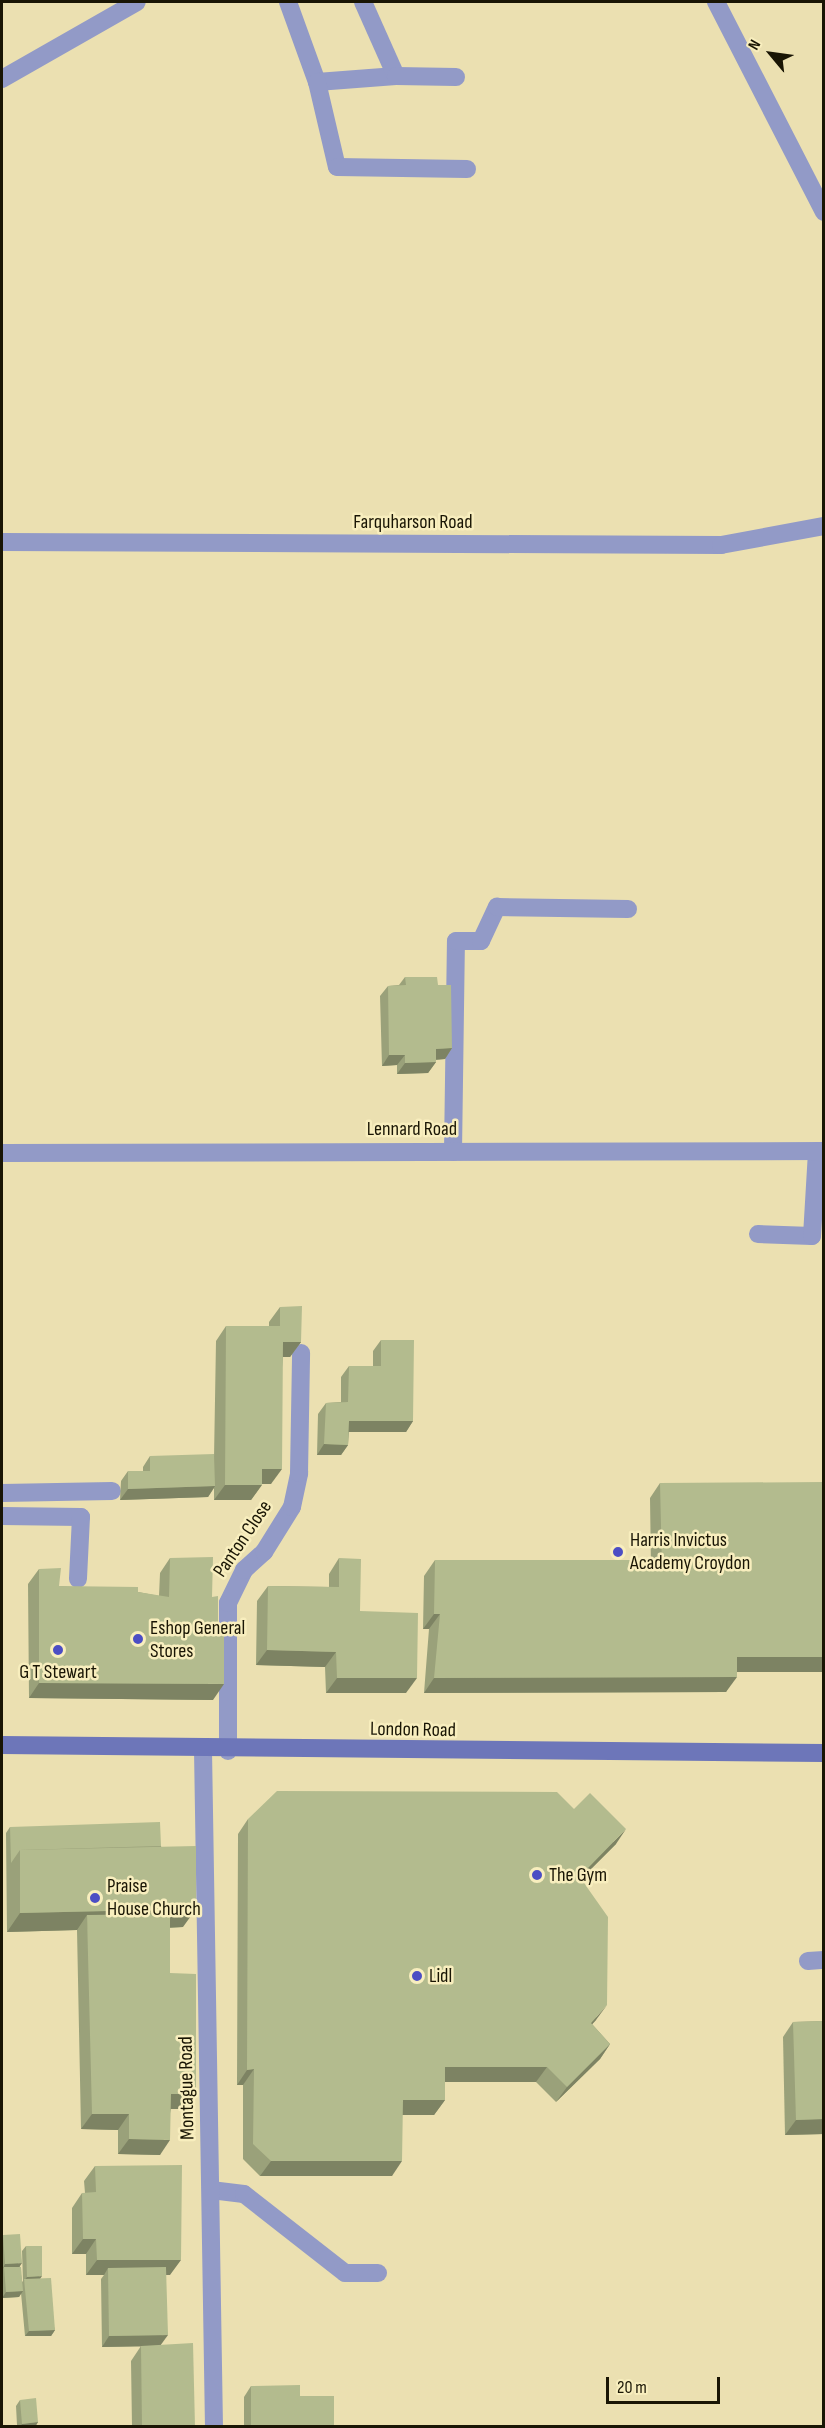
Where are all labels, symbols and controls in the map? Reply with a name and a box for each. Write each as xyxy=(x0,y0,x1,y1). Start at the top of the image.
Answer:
north arrow xyxy=(741,24,801,84)
text: N xyxy=(744,37,765,53)
street label: Farquharson Road xyxy=(353,510,473,534)
street label: Lennard Road xyxy=(367,1117,457,1141)
street label: Panton Close xyxy=(209,1496,277,1582)
place label: Harris Invictus Academy Croydon xyxy=(630,1528,750,1575)
marker: Harris Invictus Academy Croydon xyxy=(611,1545,625,1559)
place label: Eshop General Stores xyxy=(150,1616,245,1663)
marker: Eshop General Stores xyxy=(131,1632,145,1646)
marker: G T Stewart xyxy=(51,1643,65,1657)
place label: G T Stewart xyxy=(19,1660,97,1684)
street label: London Road xyxy=(370,1717,456,1743)
place label: The Gym xyxy=(549,1863,607,1887)
marker: The Gym xyxy=(530,1868,544,1882)
place label: Praise House Church xyxy=(107,1874,201,1921)
marker: Praise House Church xyxy=(88,1891,102,1905)
place label: Lidl xyxy=(429,1964,452,1988)
marker: Lidl xyxy=(410,1969,424,1983)
street label: Montague Road xyxy=(174,2036,200,2140)
scale bar xyxy=(609,2365,723,2403)
text: 20 m xyxy=(617,2377,647,2398)

